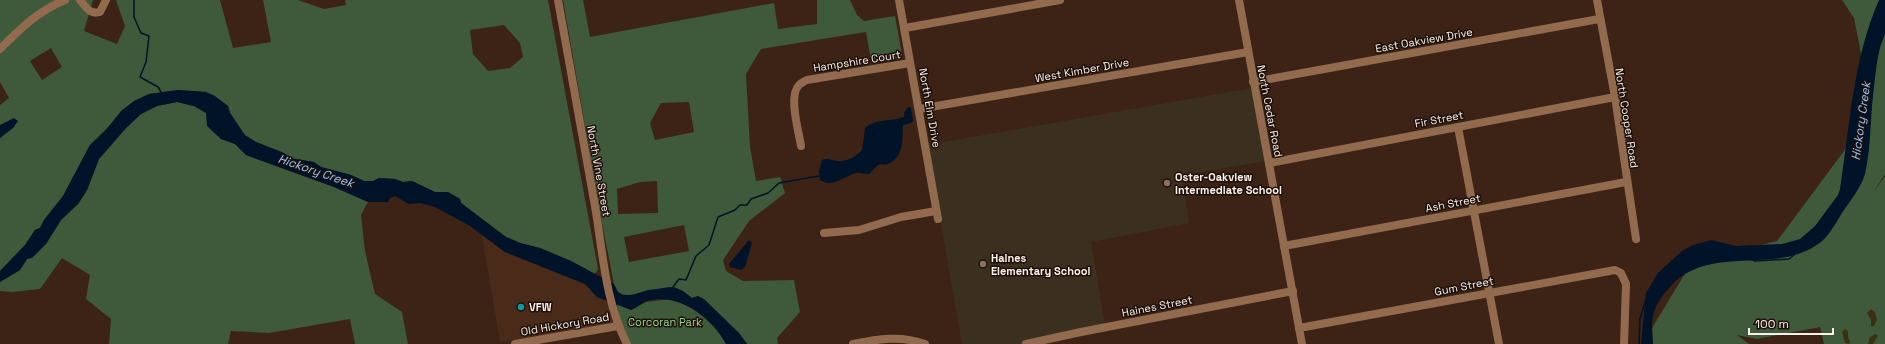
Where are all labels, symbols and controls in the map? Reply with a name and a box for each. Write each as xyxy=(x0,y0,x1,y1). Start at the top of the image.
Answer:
street label: East Oakview Drive xyxy=(1374,25,1474,55)
street label: Hampshire Court xyxy=(812,47,902,75)
street label: West Kimber Drive xyxy=(1034,55,1130,85)
street label: North Cedar Road xyxy=(1254,64,1286,158)
street label: North Elm Drive xyxy=(916,67,944,149)
street label: North Cooper Road xyxy=(1612,67,1642,169)
water label: Hickory Creek xyxy=(1848,79,1875,161)
street label: Fir Street xyxy=(1413,107,1465,131)
street label: North Vine Street xyxy=(584,125,614,217)
water label: Hickory Creek xyxy=(276,151,357,192)
place label: Oster-Oakview Intermediate School xyxy=(1175,170,1282,197)
marker: Oster-Oakview Intermediate School xyxy=(1162,178,1172,188)
street label: Ash Street xyxy=(1424,191,1482,215)
place label: Haines Elementary School xyxy=(991,251,1090,278)
marker: Haines Elementary School xyxy=(978,259,988,269)
street label: Gum Street xyxy=(1433,273,1495,299)
street label: Haines Street xyxy=(1120,292,1194,320)
place label: VFW xyxy=(529,300,552,314)
marker: VFW xyxy=(516,302,526,312)
street label: Old Hickory Road xyxy=(520,309,610,339)
scale bar xyxy=(1749,310,1833,336)
park label: Corcoran Park xyxy=(628,315,702,329)
text: 100 m xyxy=(1755,316,1789,332)

